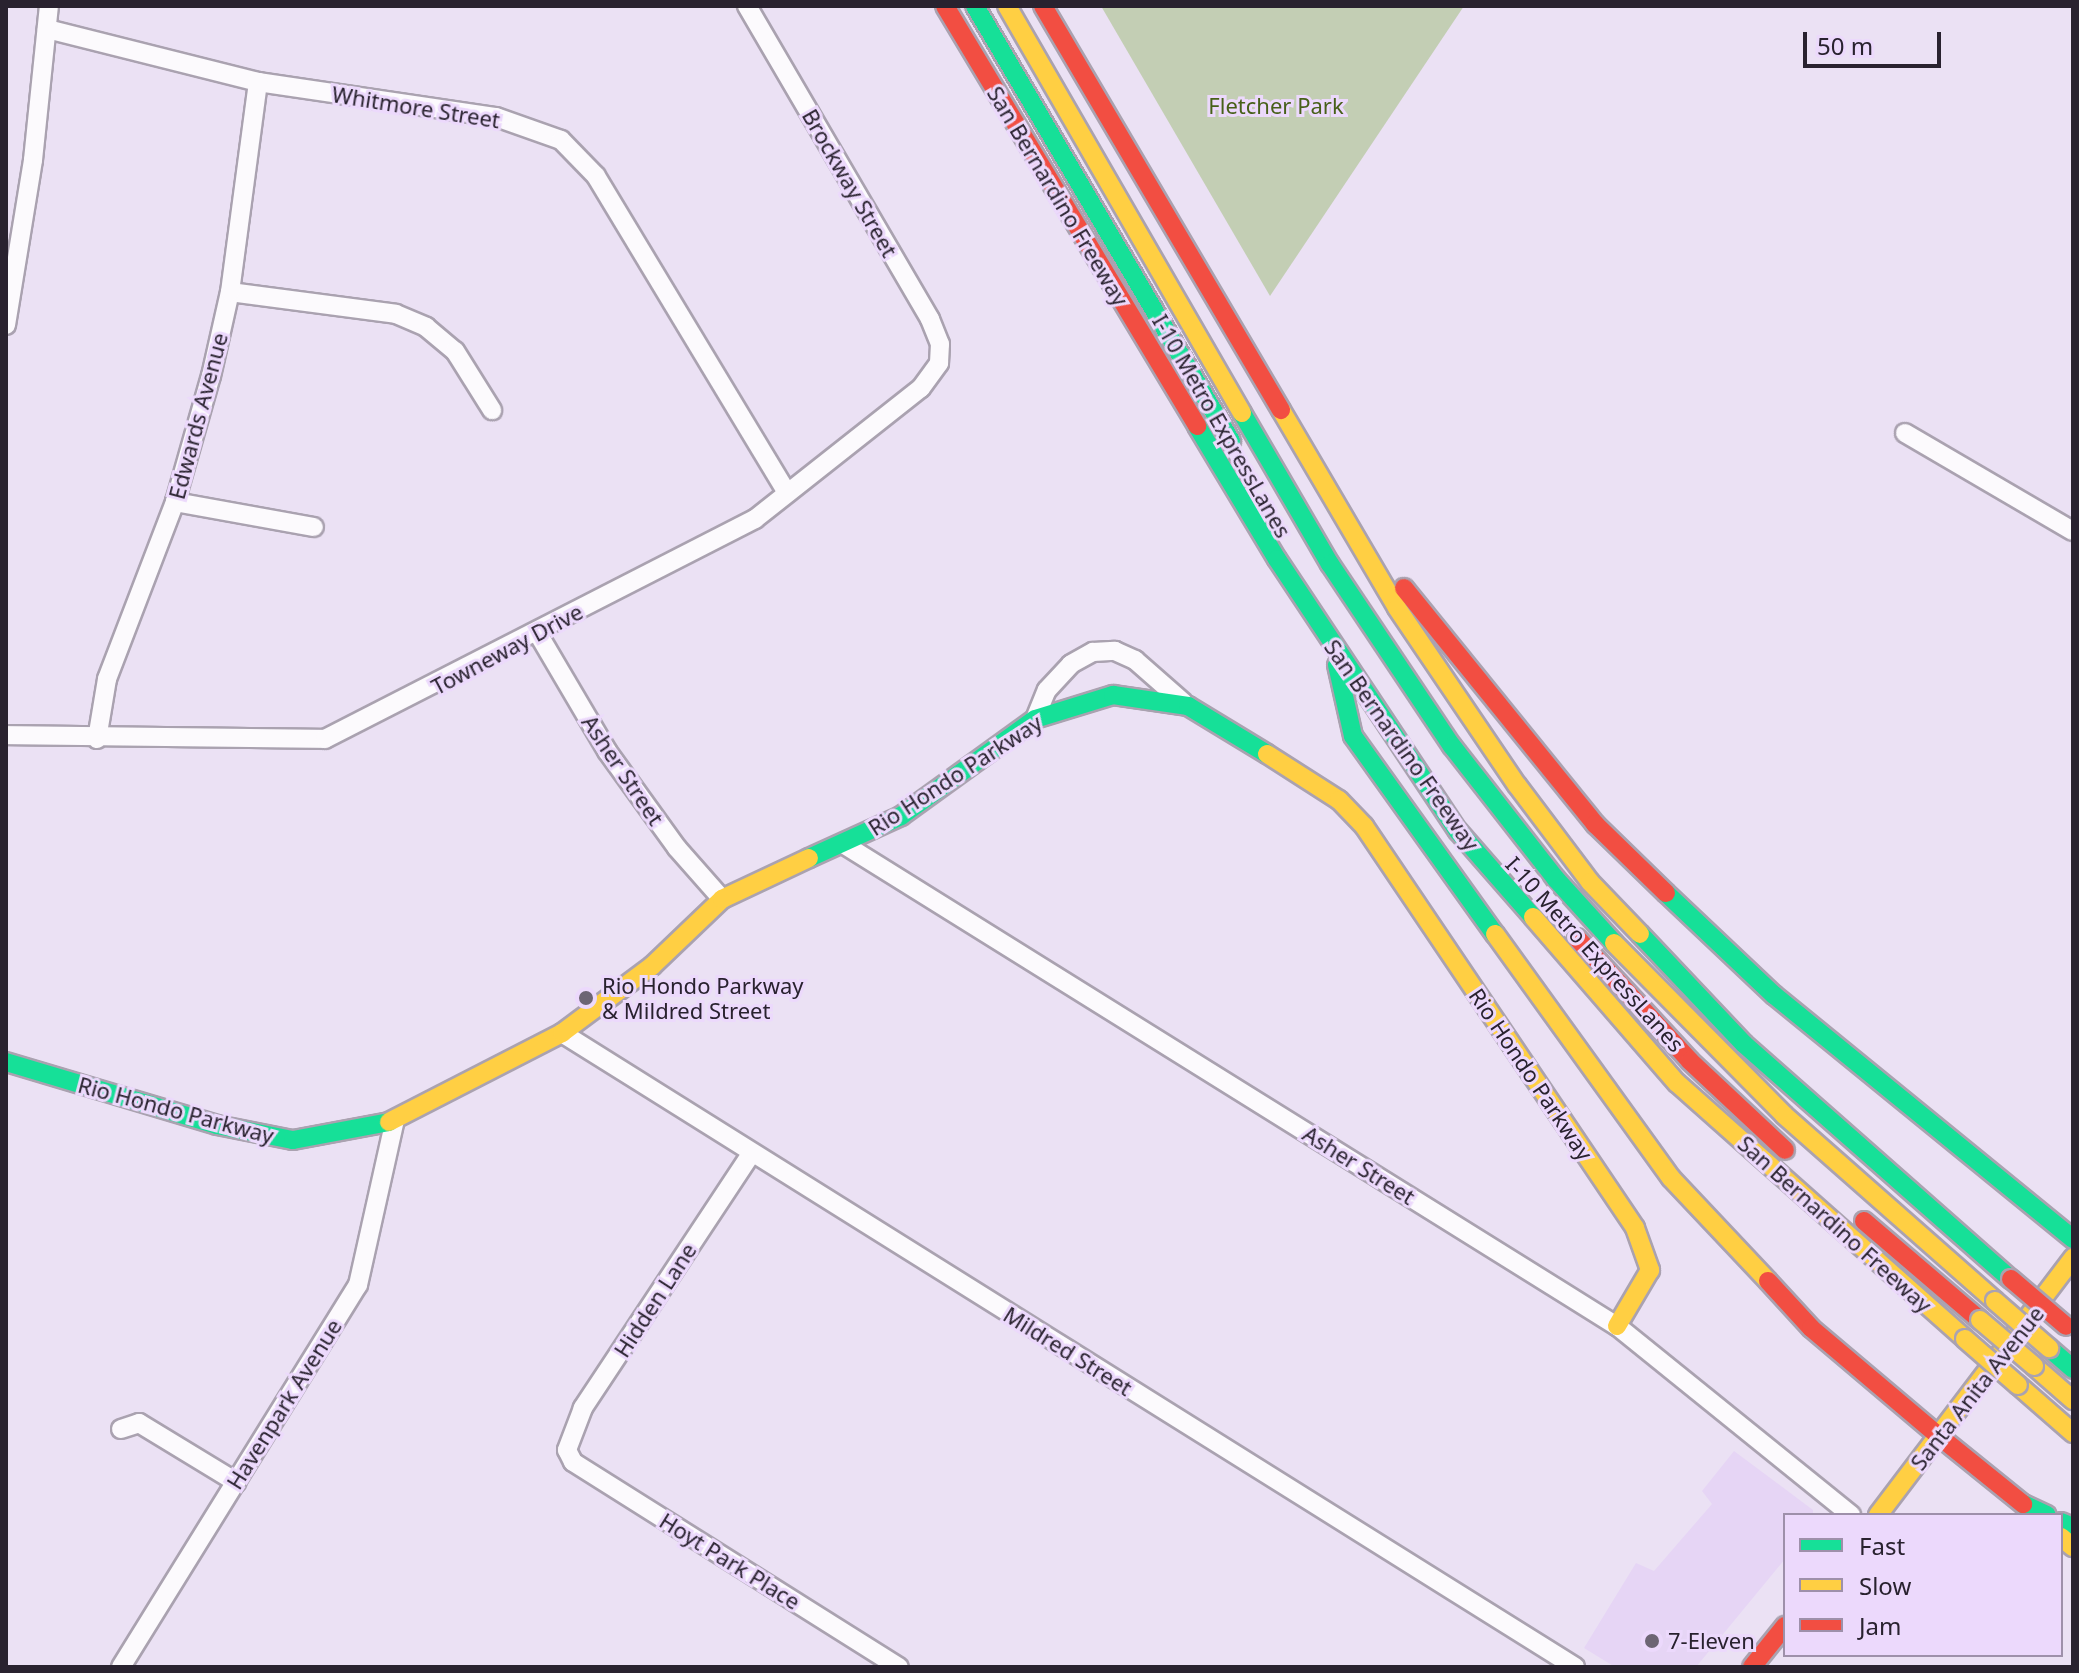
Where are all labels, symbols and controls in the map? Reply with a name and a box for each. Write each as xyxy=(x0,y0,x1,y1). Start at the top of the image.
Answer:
scale bar xyxy=(1807,16,1945,66)
text: 50 m xyxy=(1817,29,1873,62)
street label: Whitmore Street xyxy=(330,81,502,133)
street label: San Bernardino Freeway xyxy=(982,82,1134,310)
park label: Fletcher Park xyxy=(1208,93,1344,119)
street label: Brockway Street xyxy=(797,104,903,262)
street label: I-10 Metro ExpressLanes xyxy=(1147,310,1297,542)
street label: Edwards Avenue xyxy=(163,330,233,502)
street label: Towneway Drive xyxy=(427,598,587,700)
street label: San Bernardino Freeway xyxy=(1319,635,1485,855)
street label: Rio Hondo Parkway xyxy=(863,709,1047,841)
street label: Asher Street xyxy=(577,710,669,830)
street label: I-10 Metro ExpressLanes xyxy=(1500,851,1690,1057)
place label: Rio Hondo Parkway & Mildred Street xyxy=(602,972,803,1024)
street label: Rio Hondo Parkway xyxy=(1464,983,1598,1165)
marker: Rio Hondo Parkway & Mildred Street xyxy=(577,989,595,1007)
street label: Rio Hondo Parkway xyxy=(75,1071,277,1149)
street label: Asher Street xyxy=(1298,1120,1420,1210)
street label: San Bernardino Freeway xyxy=(1733,1130,1937,1318)
street label: Hidden Lane xyxy=(608,1238,702,1362)
street label: Mildred Street xyxy=(999,1301,1137,1401)
street label: Santa Anita Avenue xyxy=(1905,1301,2049,1475)
street label: Havenpark Avenue xyxy=(221,1314,347,1494)
street label: Hoyt Park Place xyxy=(655,1507,805,1615)
legend xyxy=(1783,1513,2063,1657)
text: Fast xyxy=(1859,1529,1905,1562)
text: Slow xyxy=(1859,1569,1911,1602)
text: Jam xyxy=(1859,1609,1901,1642)
place label: 7-Eleven xyxy=(1668,1628,1755,1654)
marker: 7-Eleven xyxy=(1643,1632,1661,1650)

